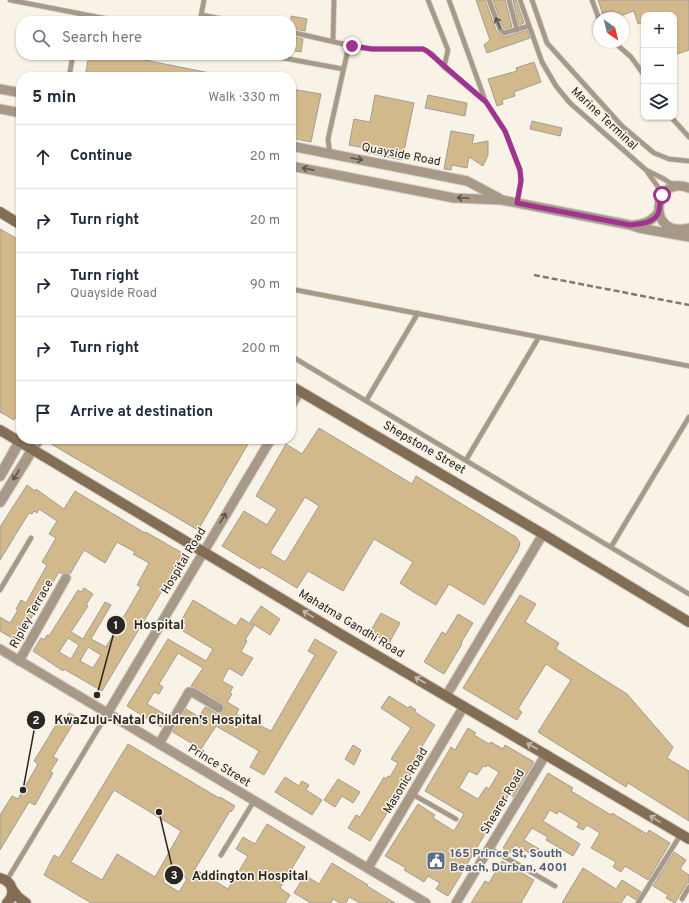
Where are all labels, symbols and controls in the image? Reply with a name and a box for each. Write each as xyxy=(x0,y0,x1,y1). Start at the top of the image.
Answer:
north arrow xyxy=(593,12,629,48)
map controls xyxy=(641,12,677,120)
button: + xyxy=(641,12,677,48)
search box xyxy=(16,16,296,60)
one-way arrow xyxy=(494,18,501,30)
icon: search xyxy=(30,27,52,49)
text: Search here xyxy=(62,29,142,48)
route end xyxy=(343,37,361,55)
button: − xyxy=(641,48,677,84)
street label: Marine Terminal xyxy=(567,84,641,154)
button: layers xyxy=(641,84,677,120)
text: 5 min xyxy=(32,87,76,109)
text: Walk · 330 m xyxy=(208,90,280,106)
street label: Quayside Road xyxy=(360,139,442,171)
icon: ahead xyxy=(32,146,54,168)
text: Continue xyxy=(70,147,132,166)
text: 20 m xyxy=(250,149,280,165)
one-way arrow xyxy=(350,155,363,163)
one-way arrow xyxy=(302,165,315,173)
route start xyxy=(653,186,671,204)
one-way arrow xyxy=(457,195,470,202)
icon: right xyxy=(32,210,54,232)
text: Turn right xyxy=(70,211,139,230)
text: 20 m xyxy=(250,213,280,229)
text: Turn right xyxy=(70,267,139,286)
icon: right xyxy=(32,274,54,296)
text: 90 m xyxy=(250,277,280,293)
text: Quayside Road xyxy=(70,286,157,302)
icon: right xyxy=(32,338,54,360)
text: Turn right xyxy=(70,339,139,358)
text: 200 m xyxy=(241,341,280,357)
icon: arrive xyxy=(32,402,54,424)
text: Arrive at destination xyxy=(70,403,213,422)
street label: Shepstone Street xyxy=(380,418,468,478)
one-way arrow xyxy=(12,469,20,481)
one-way arrow xyxy=(220,512,228,524)
street label: Hospital Road xyxy=(158,525,210,597)
street label: Ripley Terrace xyxy=(6,577,58,651)
street label: Mahatma Gandhi Road xyxy=(295,586,407,662)
one-way arrow xyxy=(302,609,314,617)
callout: Hospital xyxy=(106,612,192,637)
text: 1 xyxy=(114,618,118,634)
text: Hospital xyxy=(134,618,184,634)
one-way arrow xyxy=(415,676,426,684)
callout: KwaZulu-Natal Children’s Hospital xyxy=(26,707,270,732)
text: 2 xyxy=(32,713,40,729)
text: KwaZulu-Natal Children’s Hospital xyxy=(54,713,262,729)
street label: Prince Street xyxy=(185,741,253,791)
one-way arrow xyxy=(526,742,538,750)
street label: Masonic Road xyxy=(380,745,432,817)
street label: Shearer Road xyxy=(477,767,529,837)
one-way arrow xyxy=(649,815,661,823)
place label: 165 Prince St, South Beach, Durban, 4001 xyxy=(450,846,567,876)
public building icon: 165 Prince St, South Beach, Durban, 4001 xyxy=(425,850,447,872)
callout: Addington Hospital xyxy=(164,862,317,887)
text: 3 xyxy=(170,868,178,884)
text: Addington Hospital xyxy=(192,869,308,885)

